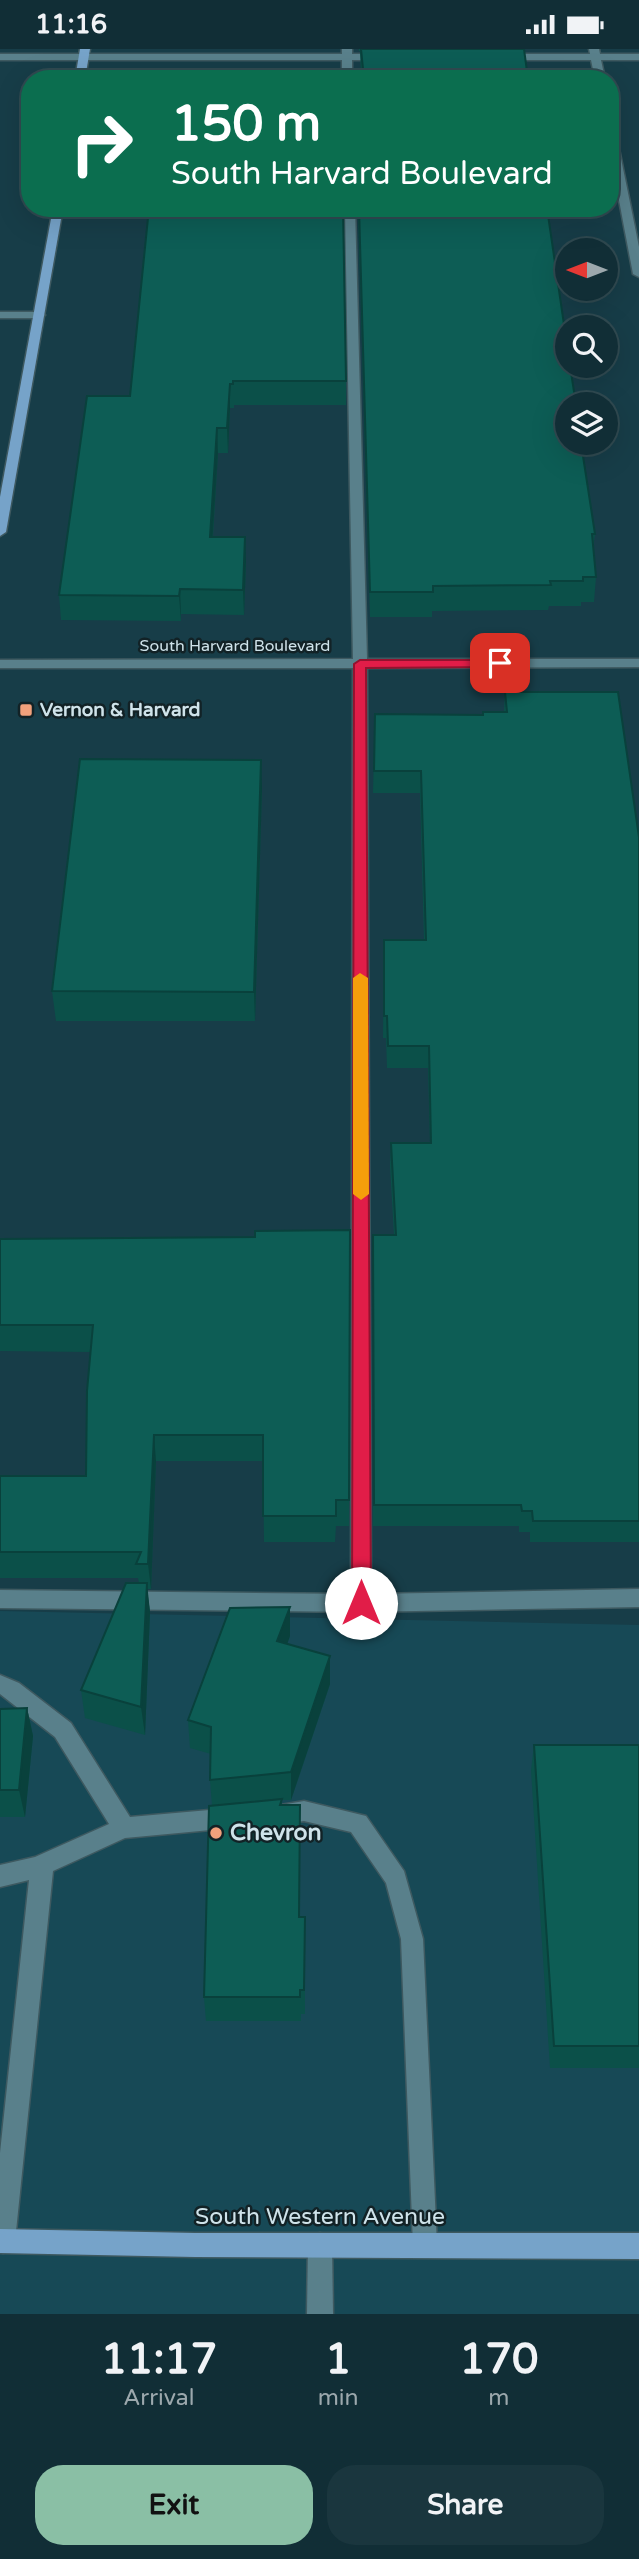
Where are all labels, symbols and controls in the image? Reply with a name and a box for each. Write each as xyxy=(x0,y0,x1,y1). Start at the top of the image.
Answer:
text: 11:16 xyxy=(35,9,107,40)
text: 150 m xyxy=(171,95,321,154)
icon: right xyxy=(56,98,147,189)
text: South Harvard Boulevard xyxy=(171,155,553,193)
north arrow xyxy=(555,238,618,301)
map controls xyxy=(555,238,618,455)
button: search xyxy=(555,315,618,378)
button: layers xyxy=(555,392,618,455)
pin xyxy=(470,633,530,693)
street label: South Harvard Boulevard xyxy=(140,636,330,656)
icon: arrive xyxy=(481,644,519,682)
place label: Vernon & Harvard xyxy=(40,699,201,721)
marker: Vernon & Harvard xyxy=(18,702,34,718)
position arrow xyxy=(324,1566,398,1640)
place label: Chevron xyxy=(230,1819,322,1847)
marker: Chevron xyxy=(208,1825,224,1841)
street label: South Western Avenue xyxy=(195,2203,445,2231)
text: 11:17 xyxy=(101,2334,217,2385)
text: 1 xyxy=(325,2334,351,2385)
text: 170 xyxy=(459,2334,538,2385)
text: Arrival xyxy=(123,2384,194,2412)
text: min xyxy=(318,2384,359,2412)
text: m xyxy=(488,2384,509,2412)
button: Exit xyxy=(35,2465,313,2545)
button: Share xyxy=(327,2465,604,2545)

